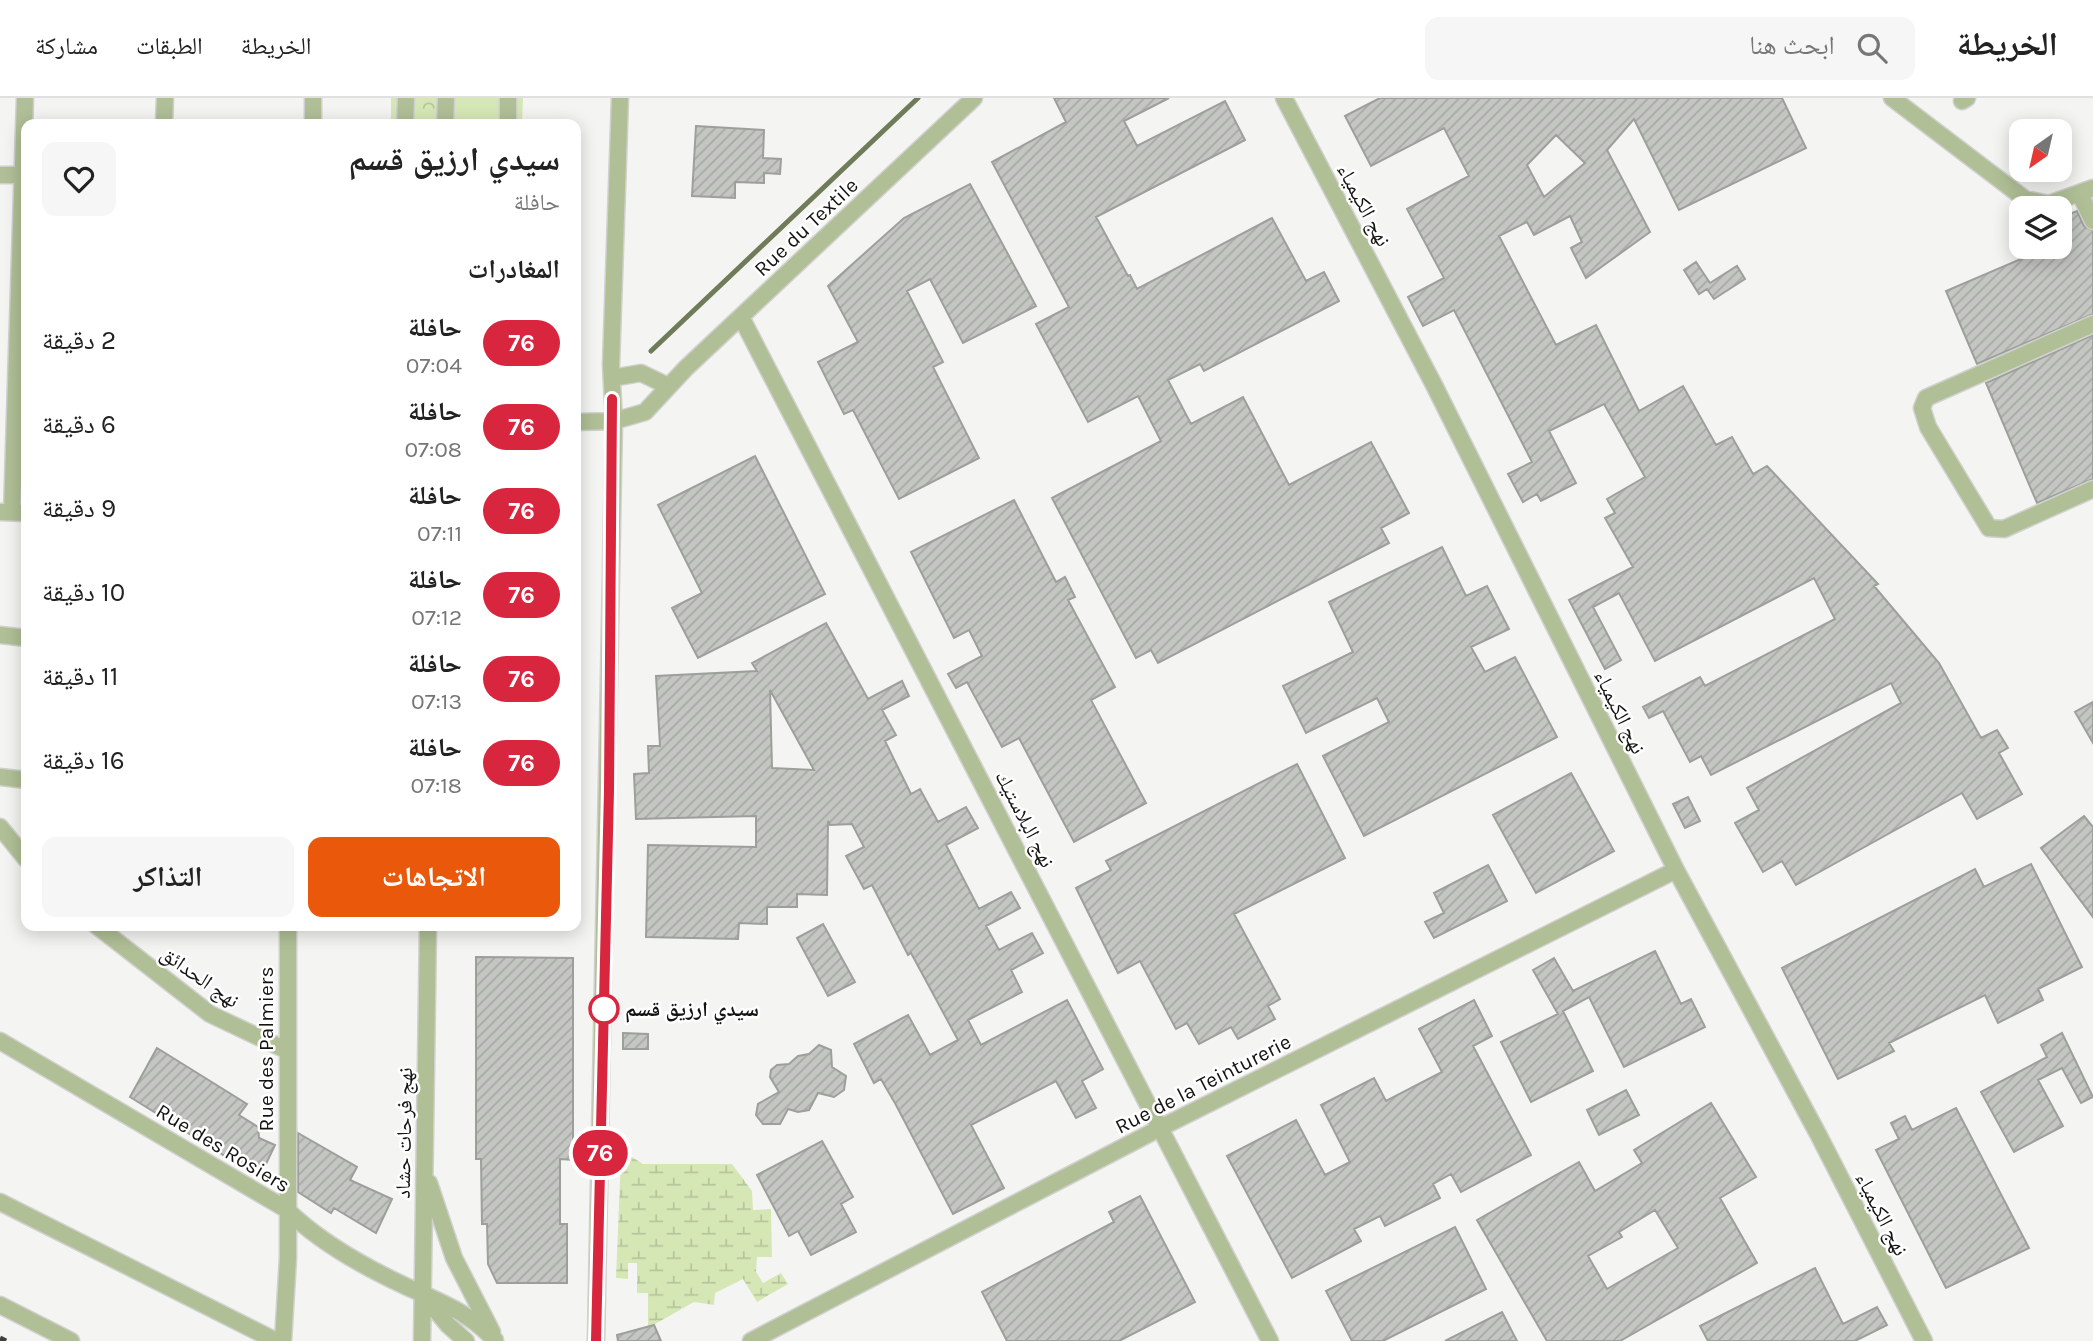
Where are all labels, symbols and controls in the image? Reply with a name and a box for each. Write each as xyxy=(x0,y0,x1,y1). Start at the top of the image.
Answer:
search box xyxy=(1425,17,1915,80)
text: الخريطة xyxy=(1957,25,2058,63)
icon: search xyxy=(1853,29,1891,67)
text: ابحث هنا xyxy=(1749,30,1835,61)
text: مشاركة xyxy=(35,32,98,60)
text: الطبقات xyxy=(136,32,203,60)
text: الخريطة xyxy=(241,32,311,60)
north arrow xyxy=(2009,119,2072,182)
map controls xyxy=(2009,119,2072,259)
text: سيدي ارزيق قسم xyxy=(348,140,560,178)
button: heart xyxy=(42,142,116,216)
street label: نهج الكيمياء xyxy=(1331,160,1396,251)
street label: Rue du Textile xyxy=(749,173,863,281)
text: حافلة xyxy=(514,189,560,216)
button: layers xyxy=(2009,196,2072,259)
text: المغادرات xyxy=(468,254,560,285)
text: حافلة xyxy=(408,312,462,343)
text: 2 دقيقة xyxy=(42,325,116,356)
text: 76 xyxy=(508,329,535,357)
text: 07:04 xyxy=(406,352,462,379)
text: حافلة xyxy=(408,396,462,427)
text: 6 دقيقة xyxy=(42,409,116,440)
text: 76 xyxy=(508,413,535,441)
text: 07:08 xyxy=(404,436,462,463)
text: حافلة xyxy=(408,480,462,511)
text: 9 دقيقة xyxy=(42,493,116,524)
text: 76 xyxy=(508,497,535,525)
text: 07:11 xyxy=(417,520,462,547)
text: حافلة xyxy=(408,564,462,595)
text: 10 دقيقة xyxy=(42,577,125,608)
text: 76 xyxy=(508,581,535,609)
text: 07:12 xyxy=(411,604,462,631)
text: حافلة xyxy=(408,648,462,679)
text: 11 دقيقة xyxy=(42,661,118,692)
text: 76 xyxy=(508,665,535,693)
street label: نهج الكيمياء xyxy=(1589,666,1651,758)
text: 07:13 xyxy=(411,688,462,715)
text: حافلة xyxy=(408,732,462,763)
text: 16 دقيقة xyxy=(42,745,125,776)
text: 76 xyxy=(508,749,535,777)
street label: نهج البلاستيك xyxy=(989,767,1060,872)
text: 07:18 xyxy=(411,772,462,799)
button: التذاكر xyxy=(42,837,294,917)
button: الاتجاهات xyxy=(308,837,560,917)
street label: نهج الحدائق xyxy=(156,941,244,1014)
street label: Rue des Palmiers xyxy=(254,967,278,1131)
marker: سيدي ارزيق قسم xyxy=(589,994,619,1024)
place label: سيدي ارزيق قسم xyxy=(625,997,759,1025)
street label: Rue de la Teinturerie xyxy=(1111,1029,1295,1139)
street label: نهج فرحات حشاد xyxy=(391,1067,418,1199)
street label: Rue des Rosiers xyxy=(152,1099,294,1197)
line badge: 76 xyxy=(568,1130,632,1176)
text: 76 xyxy=(587,1139,613,1167)
street label: نهج الكيمياء xyxy=(1850,1168,1913,1260)

